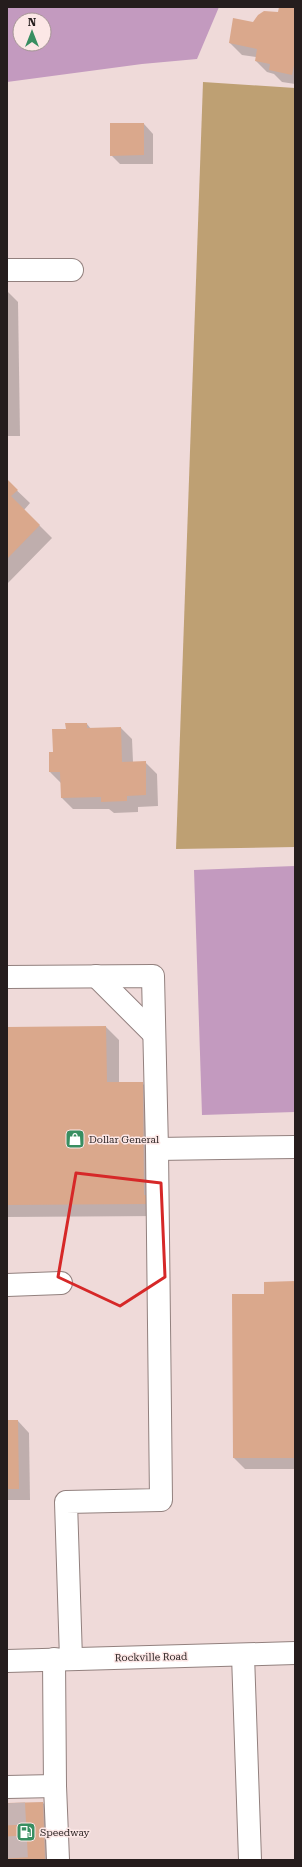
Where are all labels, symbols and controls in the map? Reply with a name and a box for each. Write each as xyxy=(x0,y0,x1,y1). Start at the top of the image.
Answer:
north arrow xyxy=(12,12,52,52)
text: N xyxy=(28,16,37,29)
shop icon: Dollar General xyxy=(64,1128,86,1150)
place label: Dollar General xyxy=(89,1134,159,1145)
street label: Rockville Road xyxy=(115,1651,188,1663)
fuel station icon: Speedway xyxy=(15,1821,37,1843)
place label: Speedway xyxy=(40,1827,90,1838)

